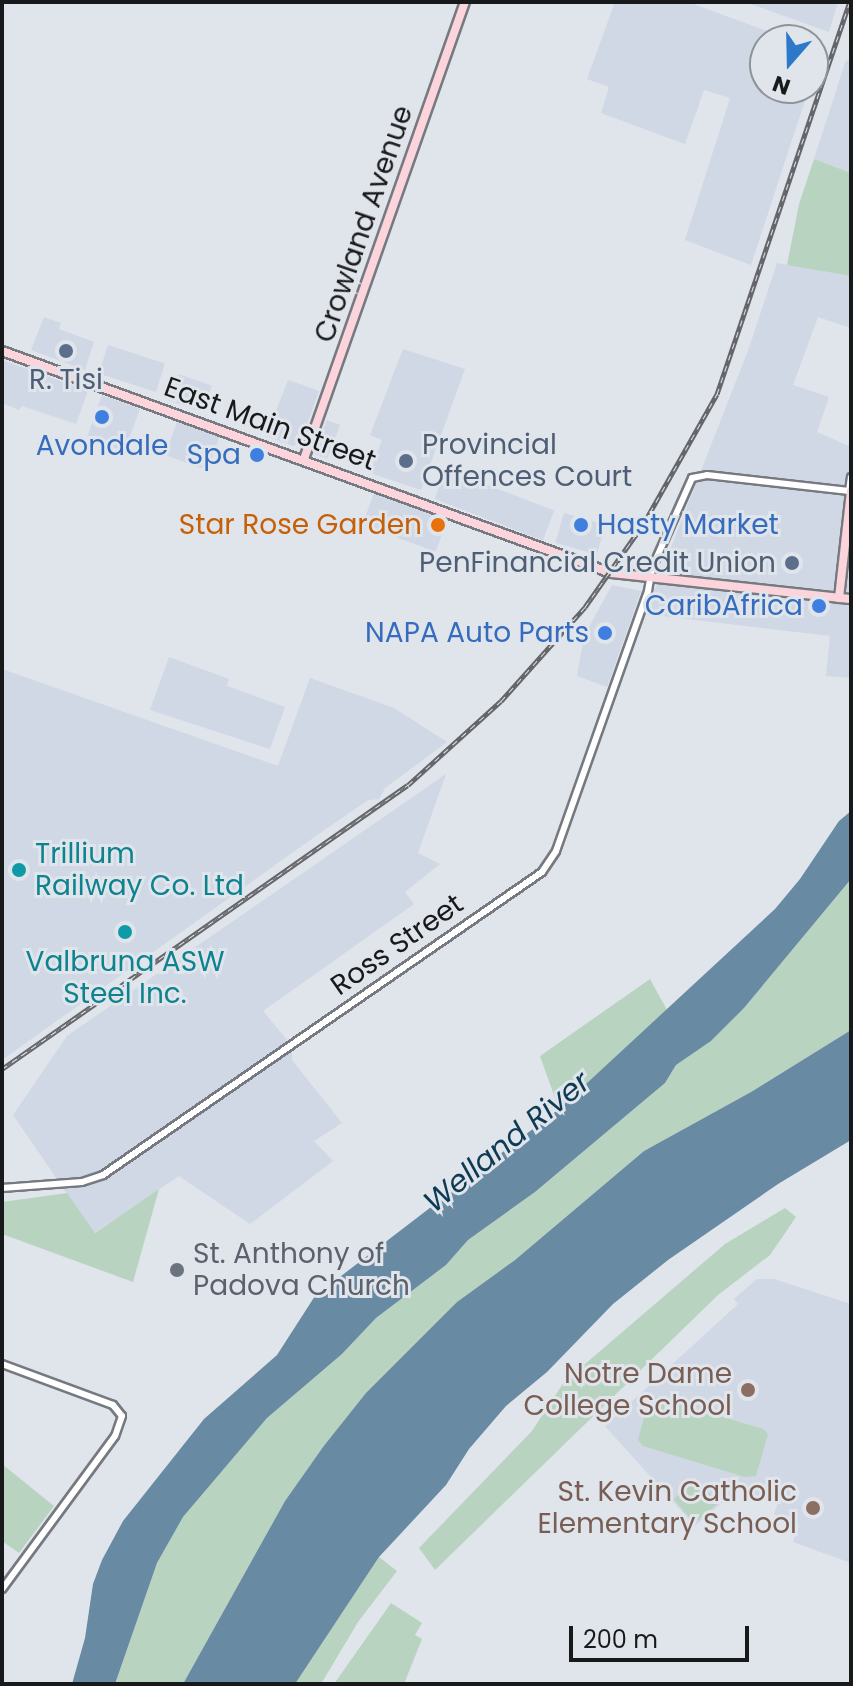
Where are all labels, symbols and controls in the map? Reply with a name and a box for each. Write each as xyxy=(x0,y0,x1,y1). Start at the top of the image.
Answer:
north arrow xyxy=(749,24,829,104)
text: N xyxy=(768,68,794,103)
street label: Crowland Avenue xyxy=(308,101,420,347)
marker: R. Tisi xyxy=(57,342,75,360)
place label: R. Tisi xyxy=(29,363,103,397)
street label: East Main Street xyxy=(160,370,380,478)
marker: Avondale xyxy=(93,408,111,426)
place label: Provincial Offences Court xyxy=(422,428,632,494)
place label: Avondale xyxy=(36,429,168,463)
place label: Spa xyxy=(187,438,241,472)
marker: Spa xyxy=(248,446,266,464)
marker: Provincial Offences Court xyxy=(397,452,415,470)
place label: Star Rose Garden xyxy=(179,508,422,542)
place label: Hasty Market xyxy=(597,508,779,542)
marker: Star Rose Garden xyxy=(429,516,447,534)
marker: Hasty Market xyxy=(572,516,590,534)
place label: PenFinancial Credit Union xyxy=(419,546,776,580)
marker: PenFinancial Credit Union xyxy=(783,554,801,572)
place label: CaribAfrica xyxy=(645,589,803,623)
marker: CaribAfrica xyxy=(810,597,828,615)
place label: NAPA Auto Parts xyxy=(365,616,589,650)
marker: NAPA Auto Parts xyxy=(596,624,614,642)
place label: Trillium Railway Co. Ltd xyxy=(35,837,244,903)
marker: Trillium Railway Co. Ltd xyxy=(10,861,28,879)
street label: Ross Street xyxy=(324,887,470,1003)
marker: Valbruna ASW Steel Inc. xyxy=(116,923,134,941)
place label: Valbruna ASW Steel Inc. xyxy=(26,945,224,1011)
water label: Welland River xyxy=(417,1064,597,1220)
place label: St. Anthony of Padova Church xyxy=(193,1237,410,1303)
marker: St. Anthony of Padova Church xyxy=(168,1261,186,1279)
place label: Notre Dame College School xyxy=(523,1357,732,1423)
marker: Notre Dame College School xyxy=(739,1381,757,1399)
place label: St. Kevin Catholic Elementary School xyxy=(537,1475,797,1541)
marker: St. Kevin Catholic Elementary School xyxy=(804,1499,822,1517)
scale bar xyxy=(573,1610,753,1660)
text: 200 m xyxy=(583,1623,658,1656)

